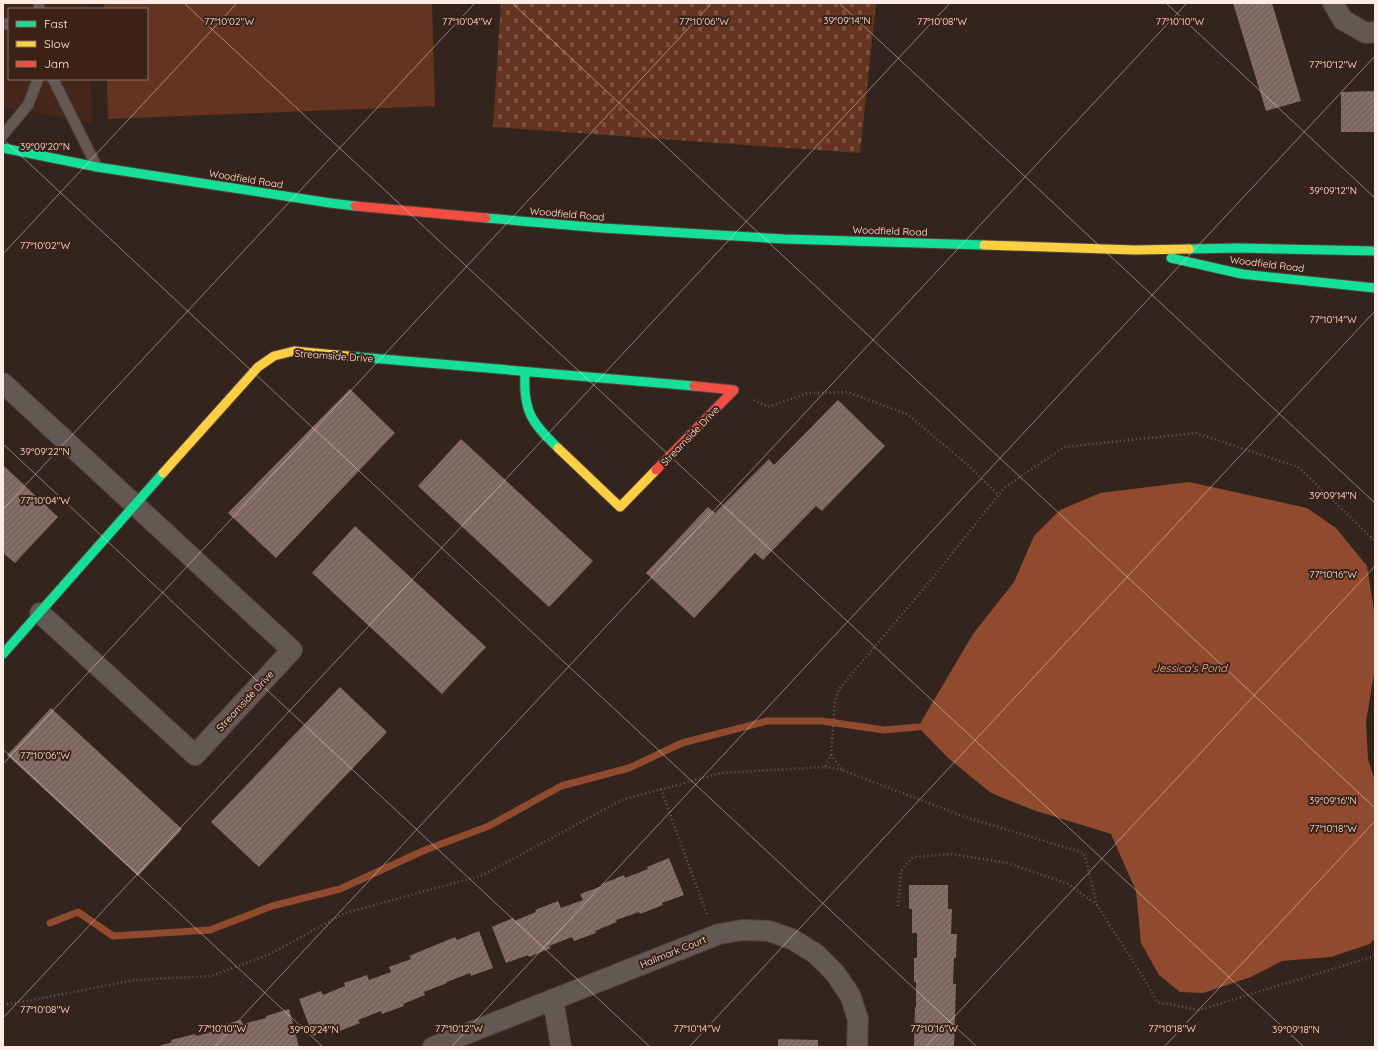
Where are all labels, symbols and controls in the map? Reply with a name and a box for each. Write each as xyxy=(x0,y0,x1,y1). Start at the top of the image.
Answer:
legend xyxy=(8,8,148,80)
text: 39°09'14"N xyxy=(823,14,871,27)
text: 77°10'02"W xyxy=(204,15,254,28)
text: 77°10'04"W xyxy=(442,15,492,28)
text: 77°10'06"W xyxy=(679,15,729,28)
text: 77°10'08"W xyxy=(917,15,967,28)
text: 77°10'10"W xyxy=(1156,15,1204,28)
text: Fast xyxy=(44,16,68,31)
text: Slow xyxy=(44,36,70,51)
text: Jam xyxy=(44,56,69,71)
text: 77°10'12"W xyxy=(1309,58,1357,71)
text: 39°09'20"N xyxy=(20,140,70,153)
street label: Woodfield Road xyxy=(208,167,284,191)
text: 39°09'12"N xyxy=(1309,184,1357,197)
street label: Woodfield Road xyxy=(529,204,605,224)
street label: Woodfield Road xyxy=(852,223,928,239)
text: 77°10'02"W xyxy=(20,239,70,252)
street label: Woodfield Road xyxy=(1229,253,1305,275)
text: 77°10'14"W xyxy=(1309,313,1357,326)
street label: Streamside Drive xyxy=(294,347,374,365)
street label: Streamside Drive xyxy=(658,403,722,469)
text: 39°09'22"N xyxy=(20,445,70,458)
text: 39°09'14"N xyxy=(1309,489,1357,502)
text: 77°10'04"W xyxy=(20,494,70,507)
text: 77°10'16"W xyxy=(1309,568,1357,581)
water label: Jessica's Pond xyxy=(1153,661,1228,675)
street label: Streamside Drive xyxy=(213,667,277,734)
text: 77°10'06"W xyxy=(20,749,70,762)
text: 39°09'16"N xyxy=(1309,794,1357,807)
text: 77°10'18"W xyxy=(1309,822,1357,835)
street label: Hallmark Court xyxy=(638,933,709,971)
text: 77°10'08"W xyxy=(20,1003,70,1016)
text: 77°10'10"W xyxy=(198,1022,246,1035)
text: 77°10'12"W xyxy=(435,1022,483,1035)
text: 77°10'14"W xyxy=(673,1022,721,1035)
text: 77°10'16"W xyxy=(910,1022,958,1035)
text: 77°10'18"W xyxy=(1148,1022,1196,1035)
text: 39°09'24"N xyxy=(289,1023,339,1036)
text: 39°09'18"N xyxy=(1272,1023,1320,1036)

